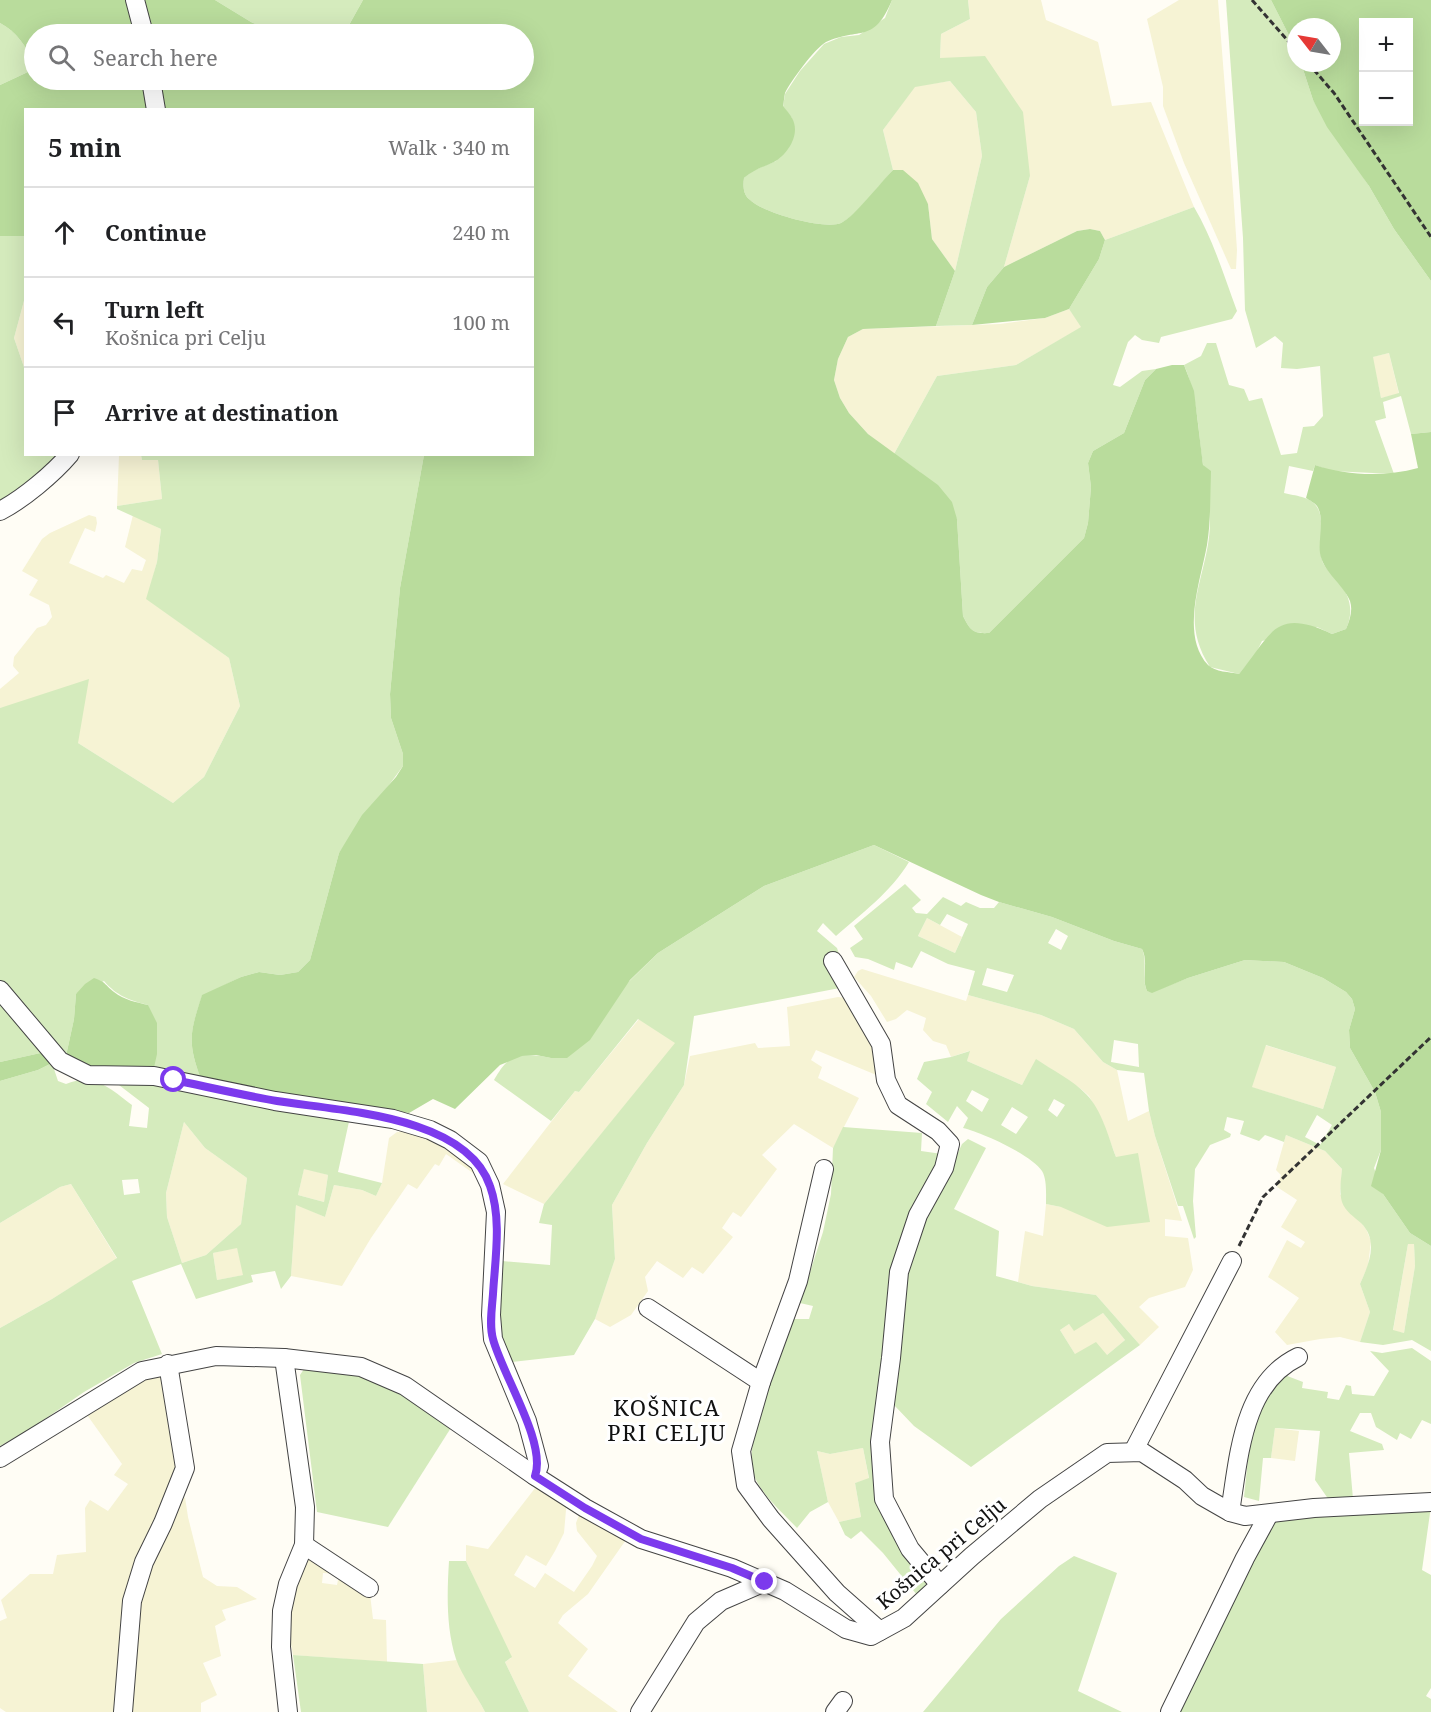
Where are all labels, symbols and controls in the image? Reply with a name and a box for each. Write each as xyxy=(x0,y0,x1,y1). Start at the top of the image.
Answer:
north arrow xyxy=(1287,18,1341,72)
map controls xyxy=(1359,18,1413,126)
button: + xyxy=(1359,18,1413,72)
search box xyxy=(24,24,534,90)
icon: search xyxy=(45,41,78,74)
text: Search here xyxy=(93,42,218,72)
button: − xyxy=(1359,72,1413,126)
text: 5 min xyxy=(48,129,122,165)
text: Walk · 340 m xyxy=(388,134,510,161)
icon: ahead xyxy=(48,216,81,249)
text: Continue xyxy=(105,217,207,247)
text: 240 m xyxy=(452,219,510,246)
text: Turn left xyxy=(105,294,204,324)
icon: left xyxy=(48,306,81,339)
text: 100 m xyxy=(452,309,510,336)
text: Košnica pri Celju xyxy=(105,324,266,351)
icon: arrive xyxy=(48,396,81,429)
text: Arrive at destination xyxy=(105,397,339,427)
route start xyxy=(160,1066,186,1092)
district label: KOŠNICA PRI CELJU xyxy=(607,1392,727,1447)
street label: Košnica pri Celju xyxy=(871,1491,1012,1615)
route end xyxy=(751,1568,777,1594)

